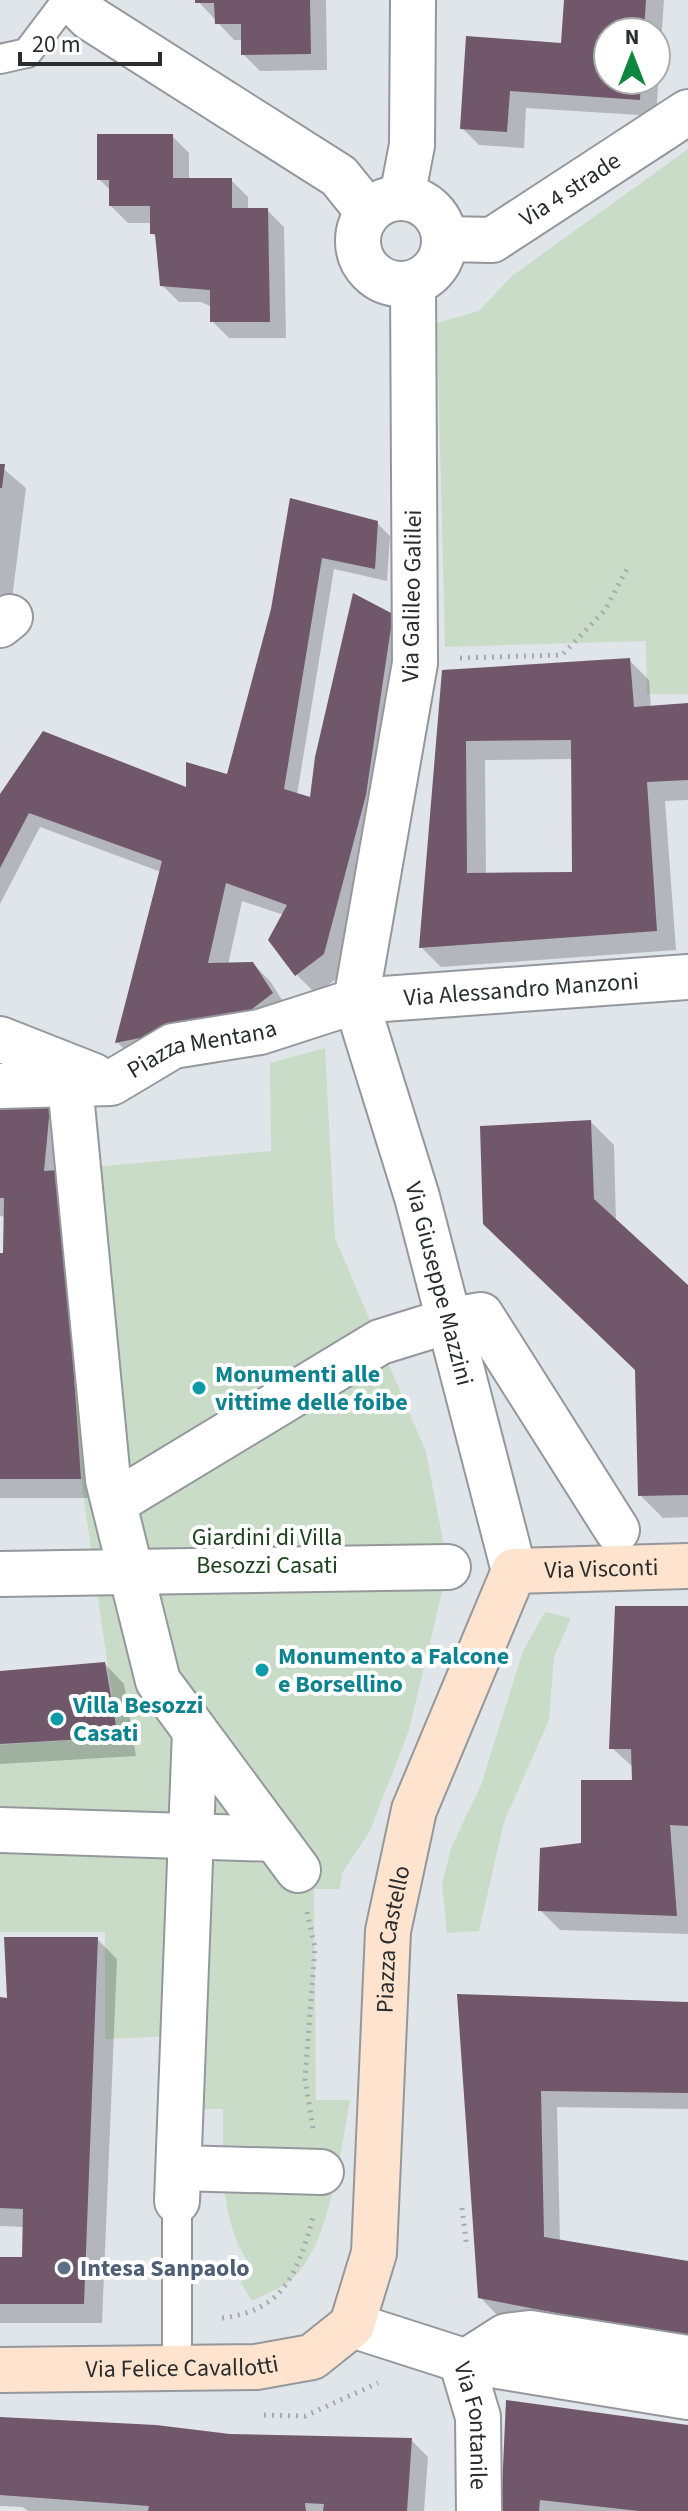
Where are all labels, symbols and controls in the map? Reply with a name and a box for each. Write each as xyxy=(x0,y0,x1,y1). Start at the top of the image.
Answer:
scale bar xyxy=(20,16,160,66)
north arrow xyxy=(592,16,672,96)
text: N xyxy=(625,21,639,53)
text: 20 m xyxy=(32,27,81,62)
street label: Via 4 strade xyxy=(512,143,627,235)
street label: Via Galileo Galilei xyxy=(393,509,431,683)
street label: Via Alessandro Manzoni xyxy=(403,963,640,1015)
street label: Piazza Mentana xyxy=(120,1010,281,1087)
street label: Via Giuseppe Mazzini xyxy=(396,1177,483,1389)
place label: Monumenti alle vittime delle foibe xyxy=(215,1357,408,1420)
marker: Monumenti alle vittime delle foibe xyxy=(190,1379,208,1397)
park label: Giardini di Villa Besozzi Casati xyxy=(192,1520,342,1583)
street label: Via Visconti xyxy=(544,1549,659,1588)
place label: Monumento a Falcone e Borsellino xyxy=(278,1639,509,1702)
marker: Monumento a Falcone e Borsellino xyxy=(253,1661,271,1679)
place label: Villa Besozzi Casati xyxy=(72,1688,203,1751)
marker: Villa Besozzi Casati xyxy=(48,1710,66,1728)
street label: Piazza Castello xyxy=(367,1862,419,2014)
place label: Intesa Sanpaolo xyxy=(80,2251,250,2286)
marker: Intesa Sanpaolo xyxy=(55,2259,73,2277)
street label: Via Felice Cavallotti xyxy=(85,2346,281,2386)
street label: Via Fontanile xyxy=(445,2358,496,2490)

